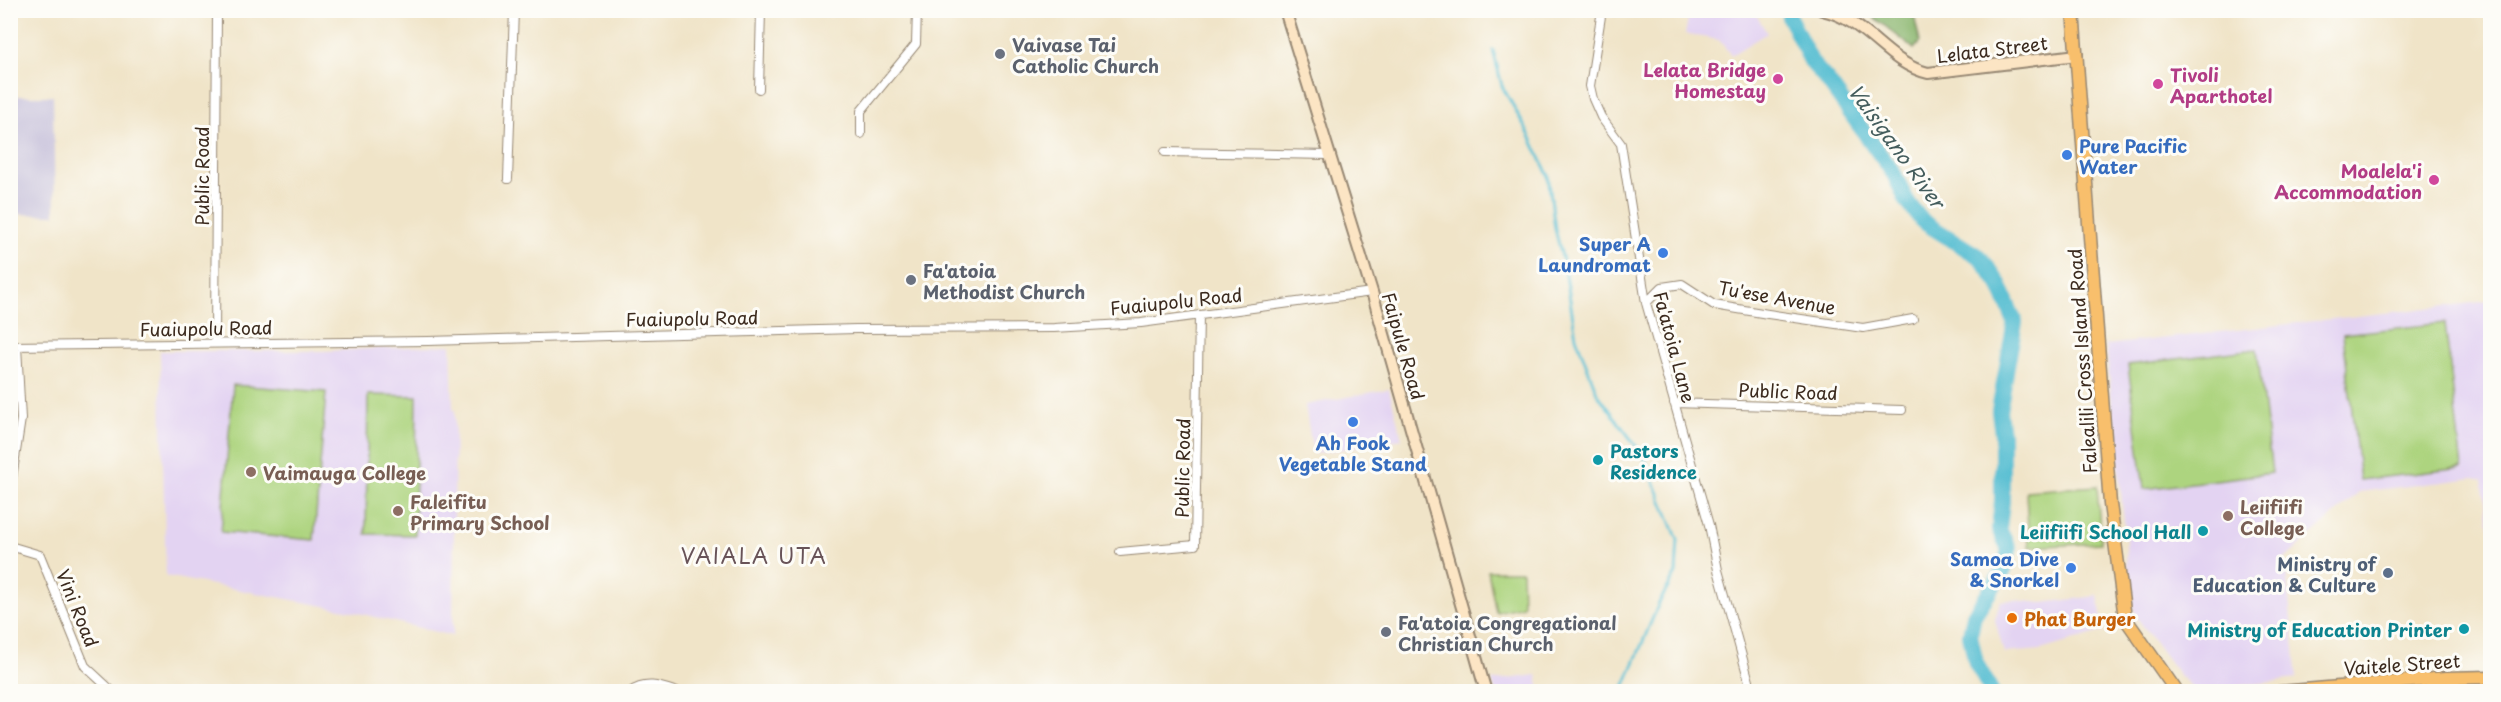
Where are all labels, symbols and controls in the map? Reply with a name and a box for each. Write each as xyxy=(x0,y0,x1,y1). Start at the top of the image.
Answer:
street label: Lelata Street xyxy=(1935,29,2049,69)
place label: Vaivase Tai Catholic Church xyxy=(1012,31,1159,79)
marker: Vaivase Tai Catholic Church xyxy=(993,47,1007,61)
place label: Lelata Bridge Homestay xyxy=(1643,56,1766,104)
place label: Tivoli Aparthotel xyxy=(2170,61,2272,109)
marker: Lelata Bridge Homestay xyxy=(1771,72,1785,86)
marker: Tivoli Aparthotel xyxy=(2151,77,2165,91)
water label: Vaisigano River xyxy=(1842,78,1954,216)
street label: Public Road xyxy=(188,126,215,226)
place label: Pure Pacific Water xyxy=(2079,132,2187,180)
marker: Pure Pacific Water xyxy=(2060,148,2074,162)
place label: Moalela'i Accommodation xyxy=(2274,157,2422,205)
marker: Moalela'i Accommodation xyxy=(2427,173,2441,187)
place label: Super A Laundromat xyxy=(1538,230,1651,278)
marker: Super A Laundromat xyxy=(1656,246,1670,260)
street label: Falealili Cross Island Road xyxy=(2061,248,2103,474)
place label: Fa'atoia Methodist Church xyxy=(923,257,1085,305)
marker: Fa'atoia Methodist Church xyxy=(904,273,918,287)
street label: Tu'ese Avenue xyxy=(1716,273,1838,321)
street label: Fuaiupolu Road xyxy=(1109,281,1243,321)
street label: Fa'atoia Lane xyxy=(1647,288,1703,406)
street label: Faipule Road xyxy=(1376,289,1432,403)
street label: Fuaiupolu Road xyxy=(625,303,759,333)
street label: Fuaiupolu Road xyxy=(139,313,273,343)
street label: Public Road xyxy=(1738,376,1838,406)
marker: Ah Fook Vegetable Stand xyxy=(1346,415,1360,429)
street label: Public Road xyxy=(1168,418,1196,518)
place label: Ah Fook Vegetable Stand xyxy=(1279,429,1427,477)
place label: Pastors Residence xyxy=(1610,437,1697,485)
marker: Pastors Residence xyxy=(1591,453,1605,467)
place label: Vaimauga College xyxy=(263,459,426,486)
marker: Vaimauga College xyxy=(244,465,258,479)
place label: Faleifitu Primary School xyxy=(410,488,550,536)
place label: Leiifiifi College xyxy=(2240,493,2305,541)
marker: Faleifitu Primary School xyxy=(391,504,405,518)
marker: Leiifiifi College xyxy=(2221,509,2235,523)
place label: Leiifiifi School Hall xyxy=(2020,518,2191,545)
marker: Leiifiifi School Hall xyxy=(2196,524,2210,538)
district label: VAIALA UTA xyxy=(681,539,827,571)
place label: Samoa Dive & Snorkel xyxy=(1950,545,2059,593)
place label: Ministry of Education & Culture xyxy=(2193,550,2377,598)
marker: Samoa Dive & Snorkel xyxy=(2064,561,2078,575)
street label: Vini Road xyxy=(50,565,106,651)
marker: Ministry of Education & Culture xyxy=(2381,566,2395,580)
place label: Phat Burger xyxy=(2024,605,2136,632)
place label: Fa'atoia Congregational Christian Church xyxy=(1398,609,1616,657)
marker: Phat Burger xyxy=(2005,611,2019,625)
place label: Ministry of Education Printer xyxy=(2187,616,2453,643)
marker: Ministry of Education Printer xyxy=(2457,622,2471,636)
marker: Fa'atoia Congregational Christian Church xyxy=(1379,625,1393,639)
street label: Vaitele Street xyxy=(2343,646,2461,682)

